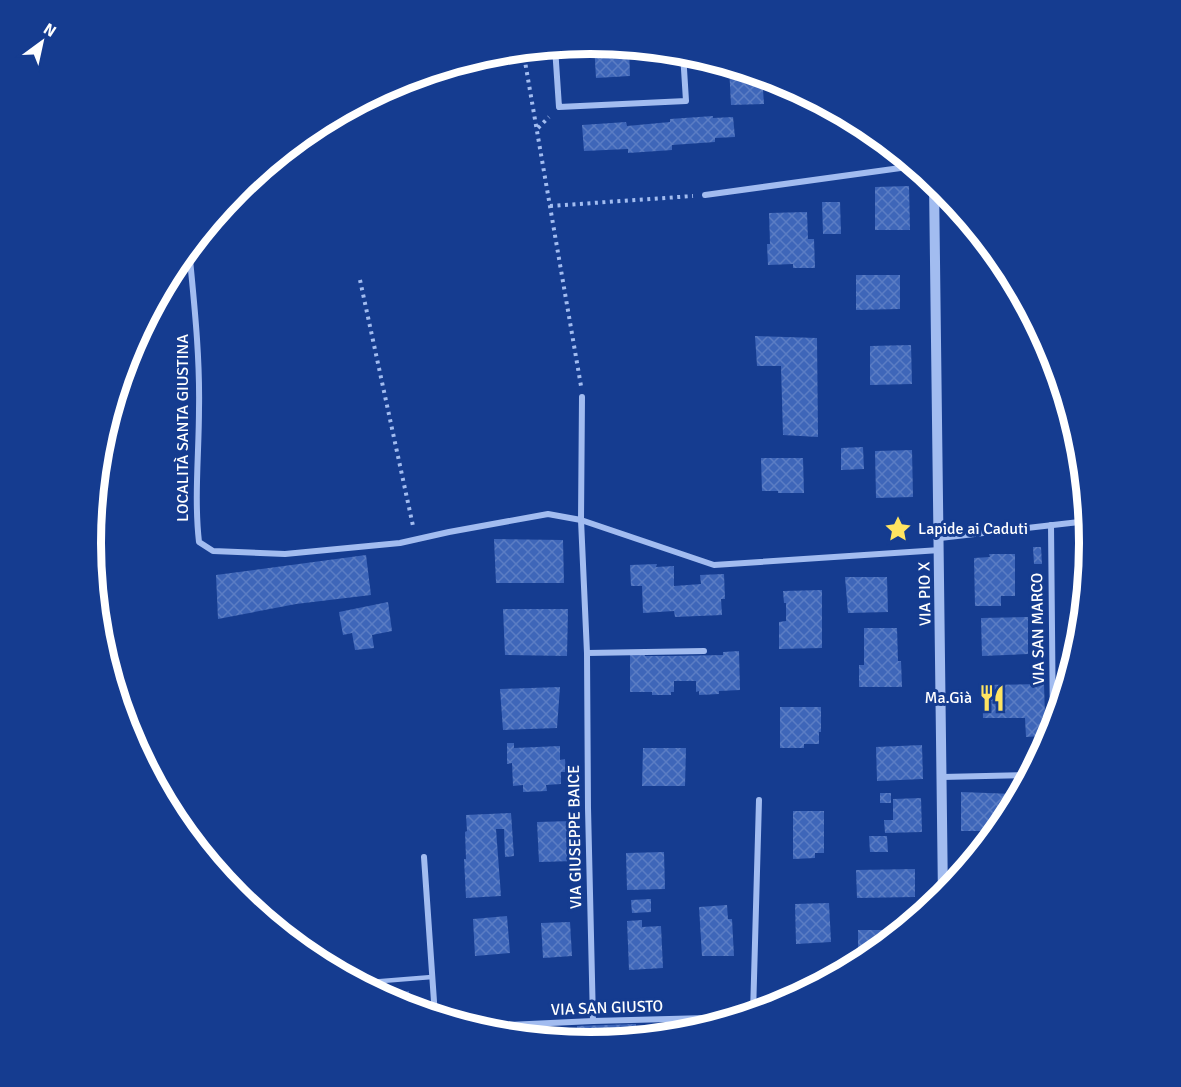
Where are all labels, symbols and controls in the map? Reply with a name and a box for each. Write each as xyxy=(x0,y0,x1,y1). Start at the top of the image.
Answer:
north arrow xyxy=(12,12,72,72)
text: N xyxy=(40,19,60,42)
street label: LOCALITÀ SANTA GIUSTINA xyxy=(173,334,193,522)
place icon: Lapide ai Caduti xyxy=(883,514,913,544)
place label: Lapide ai Caduti xyxy=(918,519,1028,539)
street label: VIA PIO X xyxy=(914,561,936,626)
street label: VIA SAN MARCO xyxy=(1027,573,1049,685)
restaurant icon: Ma.Già xyxy=(977,683,1007,713)
place label: Ma.Già xyxy=(925,688,972,708)
street label: VIA GIUSEPPE BAICE xyxy=(564,765,586,909)
street label: VIA SAN GIUSTO xyxy=(551,996,663,1020)

